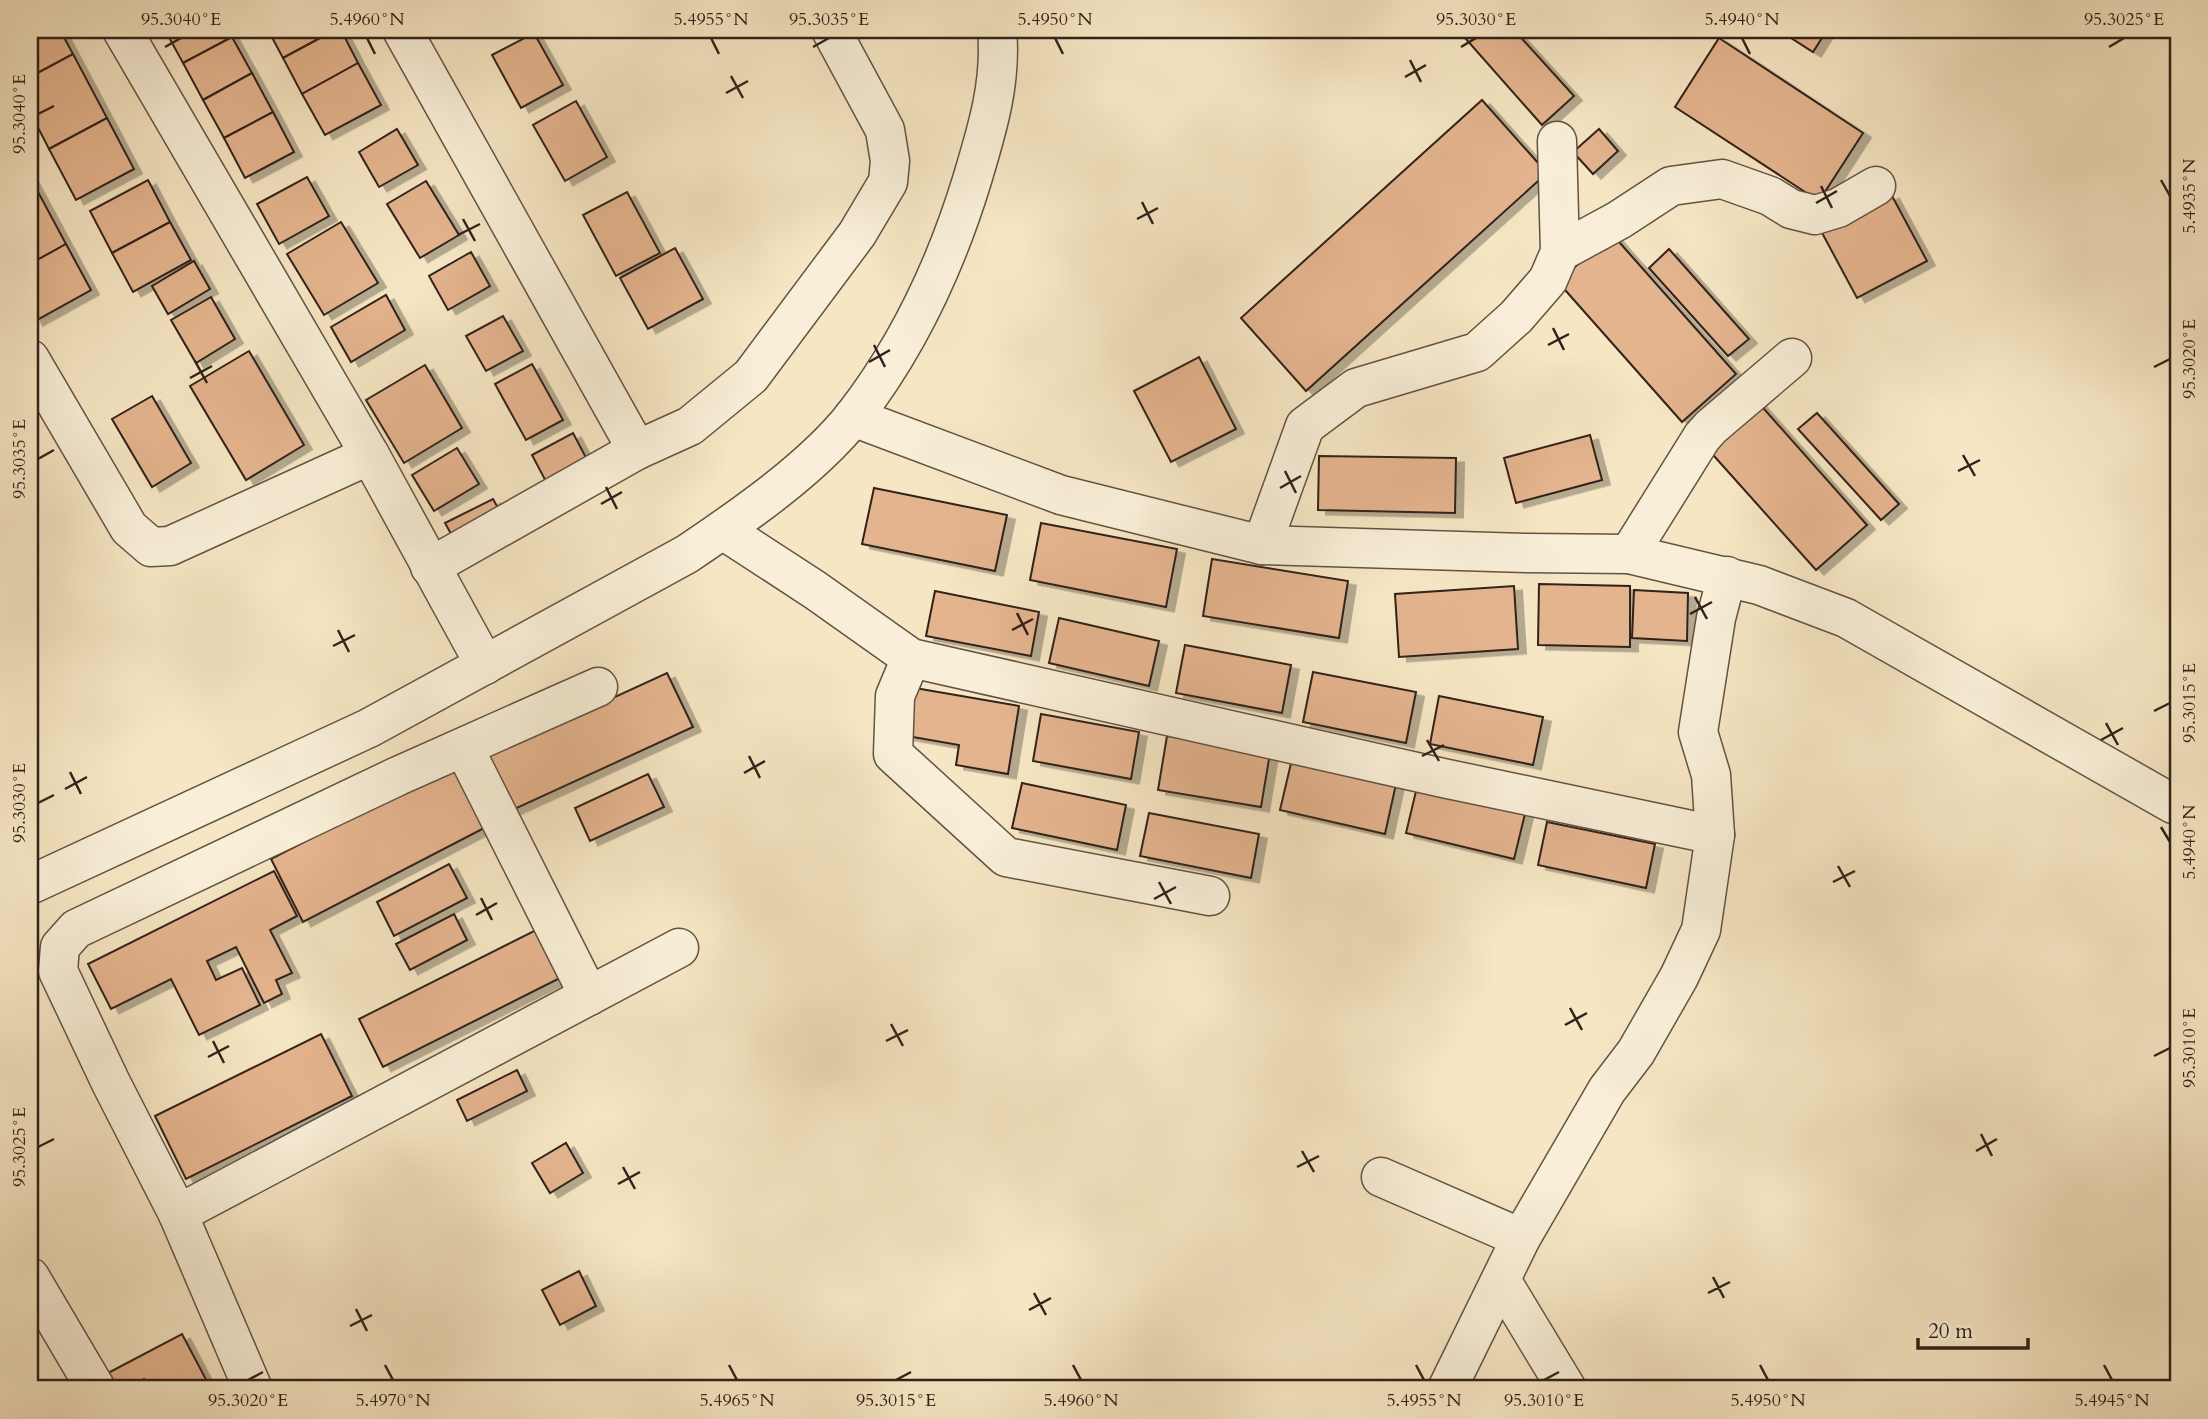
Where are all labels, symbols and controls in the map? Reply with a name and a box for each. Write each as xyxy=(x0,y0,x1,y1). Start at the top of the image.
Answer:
text: 95.3040°E xyxy=(141,7,221,32)
text: 5.4960°N xyxy=(329,7,405,32)
text: 5.4955°N xyxy=(673,7,749,32)
text: 95.3035°E xyxy=(789,7,869,32)
text: 5.4950°N xyxy=(1017,7,1093,32)
text: 95.3030°E xyxy=(1436,7,1516,32)
text: 5.4940°N xyxy=(1704,7,1780,32)
text: 95.3025°E xyxy=(2084,7,2164,32)
text: 95.3040°E xyxy=(7,74,32,154)
text: 5.4935°N xyxy=(2177,158,2202,234)
text: 95.3020°E xyxy=(2177,319,2202,399)
text: 95.3035°E xyxy=(7,419,32,499)
text: 95.3015°E xyxy=(2177,663,2202,743)
text: 95.3030°E xyxy=(7,763,32,843)
text: 5.4940°N xyxy=(2177,804,2202,880)
text: 95.3010°E xyxy=(2177,1008,2202,1088)
text: 95.3025°E xyxy=(7,1107,32,1187)
scale bar xyxy=(1918,1307,2028,1351)
text: 20 m xyxy=(1928,1317,1973,1346)
text: 95.3020°E xyxy=(208,1388,288,1413)
text: 5.4970°N xyxy=(355,1388,431,1413)
text: 5.4965°N xyxy=(699,1388,775,1413)
text: 95.3015°E xyxy=(856,1388,936,1413)
text: 5.4960°N xyxy=(1043,1388,1119,1413)
text: 5.4955°N xyxy=(1386,1388,1462,1413)
text: 95.3010°E xyxy=(1504,1388,1584,1413)
text: 5.4950°N xyxy=(1730,1388,1806,1413)
text: 5.4945°N xyxy=(2074,1388,2150,1413)

